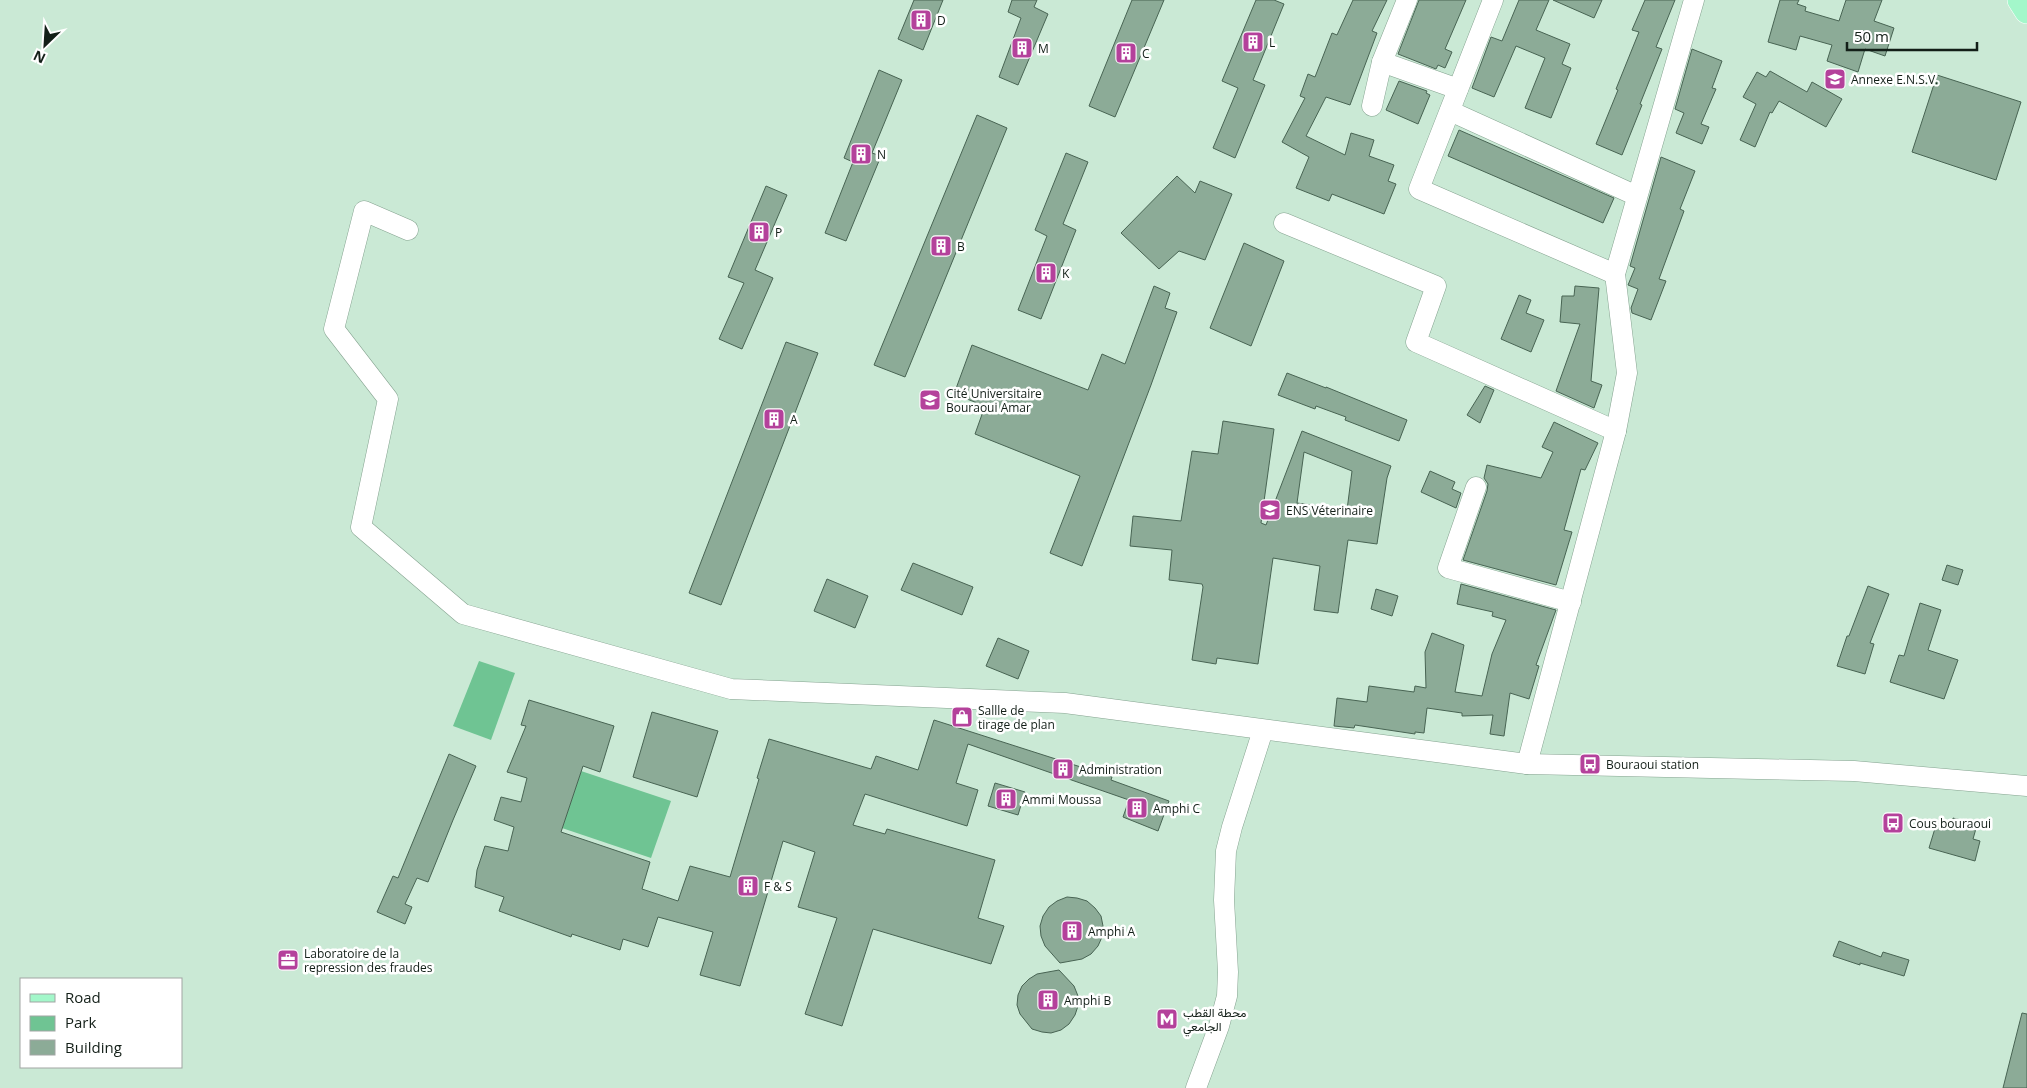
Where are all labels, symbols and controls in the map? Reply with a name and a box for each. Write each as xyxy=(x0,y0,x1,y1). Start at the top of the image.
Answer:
building icon: D xyxy=(909,8,933,32)
place label: D xyxy=(937,12,946,29)
north arrow xyxy=(20,20,70,70)
scale bar xyxy=(1847,20,1977,52)
text: 50 m xyxy=(1854,26,1889,46)
building icon: L xyxy=(1241,30,1265,54)
place label: L xyxy=(1269,34,1275,51)
building icon: M xyxy=(1010,36,1034,60)
place label: M xyxy=(1038,40,1049,57)
building icon: C xyxy=(1114,41,1138,65)
place label: C xyxy=(1142,45,1150,62)
text: N xyxy=(30,46,48,68)
school or university icon: Annexe E.N.S.V. xyxy=(1823,67,1847,91)
place label: Annexe E.N.S.V. xyxy=(1851,71,1938,88)
building icon: N xyxy=(849,142,873,166)
place label: N xyxy=(877,146,886,163)
building icon: P xyxy=(747,220,771,244)
place label: P xyxy=(775,224,782,241)
building icon: B xyxy=(929,234,953,258)
place label: B xyxy=(957,238,965,255)
building icon: K xyxy=(1034,261,1058,285)
place label: K xyxy=(1062,265,1070,282)
place label: Cité Universitaire Bouraoui Amar xyxy=(946,385,1042,416)
school or university icon: Cité Universitaire Bouraoui Amar xyxy=(918,388,942,412)
building icon: A xyxy=(762,407,786,431)
place label: A xyxy=(790,411,798,428)
school or university icon: ENS Véterinaire xyxy=(1258,498,1282,522)
place label: ENS Véterinaire xyxy=(1286,502,1373,519)
place label: Sallle de tirage de plan xyxy=(978,702,1055,733)
shop icon: Sallle de tirage de plan xyxy=(950,705,974,729)
bus stop icon: Bouraoui station xyxy=(1578,752,1602,776)
place label: Bouraoui station xyxy=(1606,756,1699,773)
building icon: Administration xyxy=(1051,757,1075,781)
place label: Administration xyxy=(1079,761,1162,778)
building icon: Ammi Moussa xyxy=(994,787,1018,811)
place label: Ammi Moussa xyxy=(1022,791,1101,808)
building icon: Amphi C xyxy=(1125,796,1149,820)
place label: Amphi C xyxy=(1153,800,1201,817)
bus stop icon: Cous bouraoui xyxy=(1881,811,1905,835)
place label: Cous bouraoui xyxy=(1909,815,1991,832)
building icon: F & S xyxy=(736,874,760,898)
place label: F & S xyxy=(764,878,792,895)
building icon: Amphi A xyxy=(1060,919,1084,943)
place label: Amphi A xyxy=(1088,923,1136,940)
place label: Laboratoire de la repression des fraudes xyxy=(304,945,433,976)
office icon: Laboratoire de la repression des fraudes xyxy=(276,948,300,972)
legend xyxy=(20,978,182,1068)
text: Road xyxy=(65,987,101,1007)
building icon: Amphi B xyxy=(1036,988,1060,1012)
place label: Amphi B xyxy=(1064,992,1112,1009)
place label: محطة القطب الجامعي xyxy=(1183,1004,1246,1037)
metro station icon: محطة القطب الجامعي xyxy=(1155,1007,1179,1031)
text: Park xyxy=(65,1012,96,1032)
text: Building xyxy=(65,1037,122,1057)

